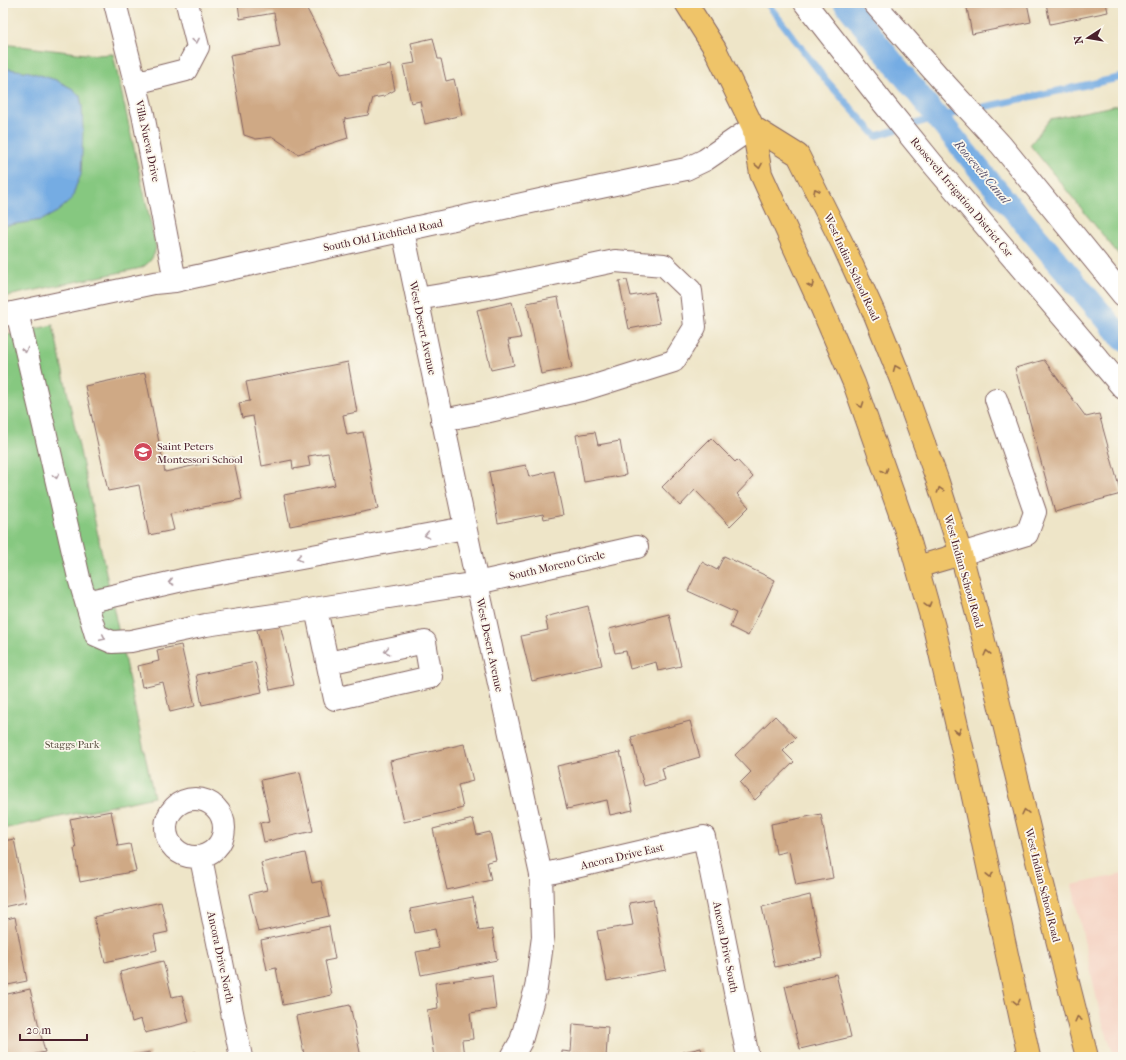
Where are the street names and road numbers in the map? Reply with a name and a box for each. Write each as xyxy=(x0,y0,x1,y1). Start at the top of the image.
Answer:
street label: Villa Nueva Drive xyxy=(132,98,163,184)
street label: Roosevelt Irrigation District Csr xyxy=(908,135,1016,260)
street label: West Indian School Road xyxy=(820,210,883,324)
street label: South Old Litchfield Road xyxy=(322,216,445,255)
street label: West Desert Avenue xyxy=(406,279,439,377)
street label: West Indian School Road xyxy=(941,512,986,630)
street label: South Moreno Circle xyxy=(508,548,607,583)
street label: West Desert Avenue xyxy=(473,596,506,694)
street label: West Indian School Road xyxy=(1022,826,1063,944)
street label: Ancora Drive East xyxy=(578,841,665,873)
street label: Ancora Drive South xyxy=(710,899,741,995)
street label: Ancora Drive North xyxy=(204,909,237,1005)

